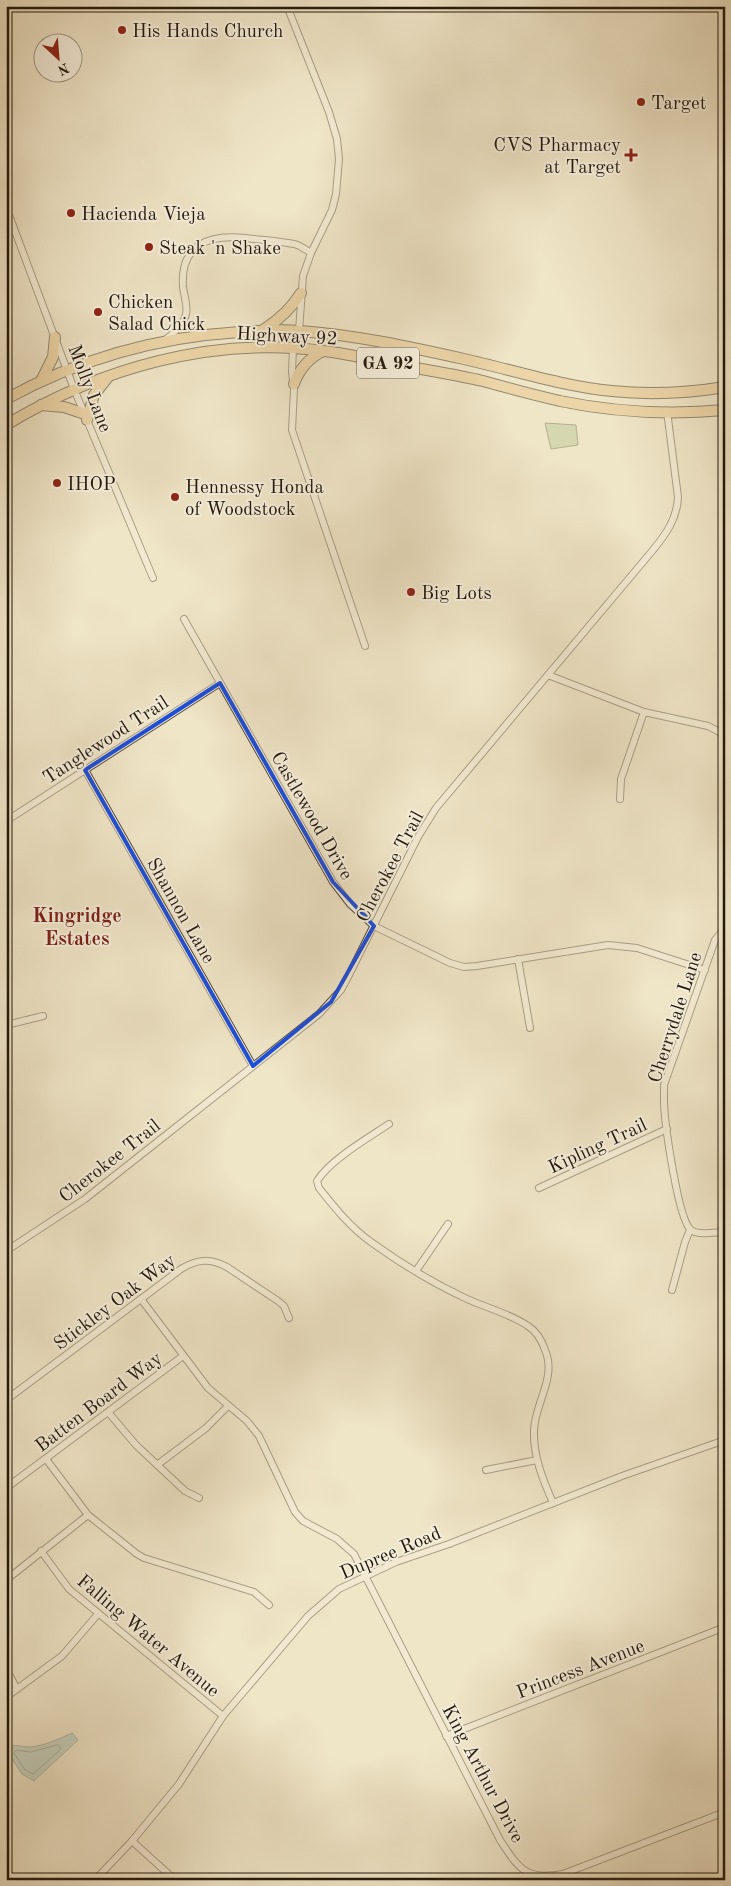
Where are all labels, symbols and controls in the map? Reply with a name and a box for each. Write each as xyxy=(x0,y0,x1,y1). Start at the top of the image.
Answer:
place label: His Hands Church xyxy=(132,23,283,42)
marker: His Hands Church xyxy=(116,24,128,36)
north arrow xyxy=(32,32,82,82)
text: N xyxy=(55,60,71,78)
place label: Target xyxy=(651,95,706,114)
marker: Target xyxy=(635,96,647,108)
place label: CVS Pharmacy at Target xyxy=(493,137,621,178)
marker: CVS Pharmacy at Target xyxy=(625,149,637,161)
place label: Hacienda Vieja xyxy=(81,206,206,225)
marker: Hacienda Vieja xyxy=(65,207,77,219)
place label: Steak 'n Shake xyxy=(159,240,281,259)
marker: Steak 'n Shake xyxy=(143,241,155,253)
place label: Chicken Salad Chick xyxy=(108,294,205,335)
marker: Chicken Salad Chick xyxy=(92,306,104,318)
street label: Highway 92 xyxy=(236,325,338,350)
street label: Molly Lane xyxy=(63,342,114,435)
road number: GA 92 xyxy=(357,348,419,378)
place label: IHOP xyxy=(67,476,116,495)
marker: IHOP xyxy=(51,477,63,489)
place label: Hennessy Honda of Woodstock xyxy=(185,479,324,520)
marker: Hennessy Honda of Woodstock xyxy=(169,491,181,503)
place label: Big Lots xyxy=(421,585,492,604)
marker: Big Lots xyxy=(405,586,417,598)
street label: Tanglewood Trail xyxy=(40,694,172,789)
street label: Castlewood Drive xyxy=(266,749,355,884)
street label: Cherokee Trail xyxy=(354,809,428,926)
street label: Shannon Lane xyxy=(142,855,218,967)
district label: Kingridge Estates xyxy=(32,907,122,950)
street label: Cherrydale Lane xyxy=(646,950,706,1085)
street label: Kipling Trail xyxy=(546,1116,650,1178)
street label: Cherokee Trail xyxy=(56,1117,165,1207)
street label: Stickley Oak Way xyxy=(51,1251,180,1355)
street label: Batten Board Way xyxy=(33,1349,166,1457)
street label: Dupree Road xyxy=(338,1524,444,1584)
street label: Falling Water Avenue xyxy=(73,1572,222,1702)
street label: Princess Avenue xyxy=(514,1637,647,1703)
street label: King Arthur Drive xyxy=(437,1702,526,1846)

